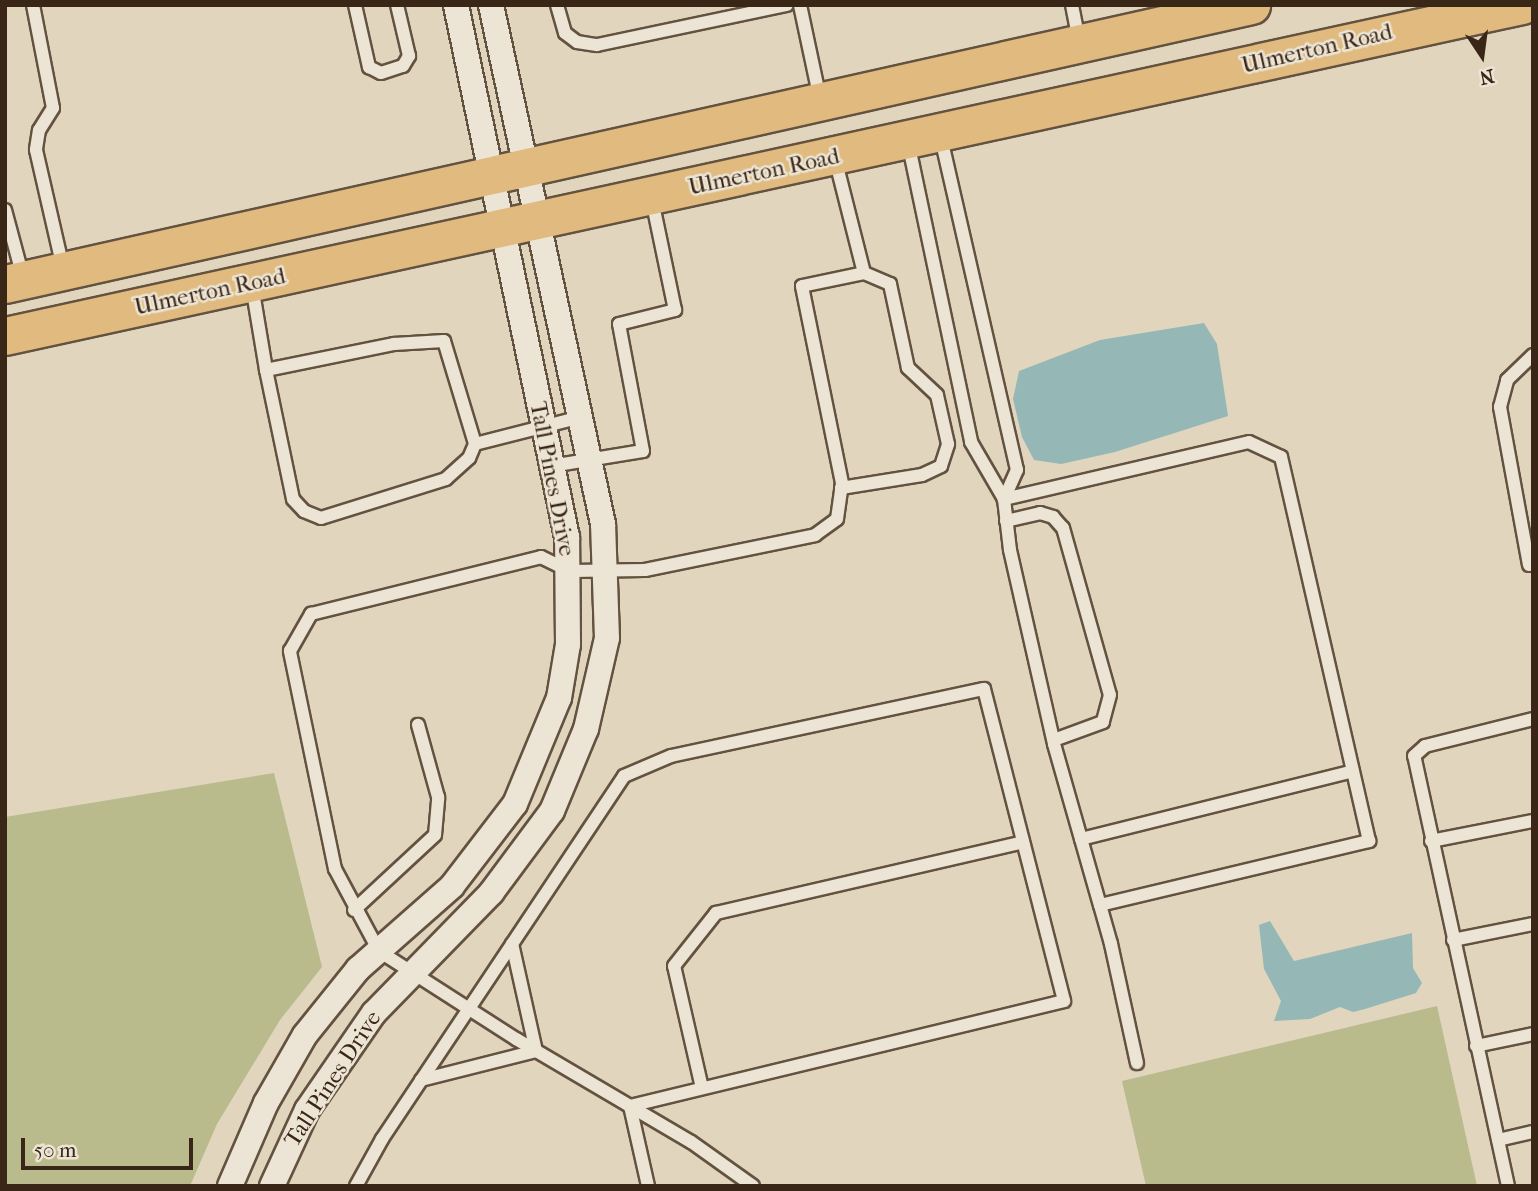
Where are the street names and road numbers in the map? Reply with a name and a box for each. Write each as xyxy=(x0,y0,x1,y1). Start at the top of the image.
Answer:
street label: Ulmerton Road xyxy=(1239,18,1395,80)
street label: Ulmerton Road xyxy=(686,143,842,201)
street label: Ulmerton Road xyxy=(132,263,288,321)
street label: Tall Pines Drive xyxy=(523,399,581,559)
street label: Tall Pines Drive xyxy=(279,1006,387,1152)

